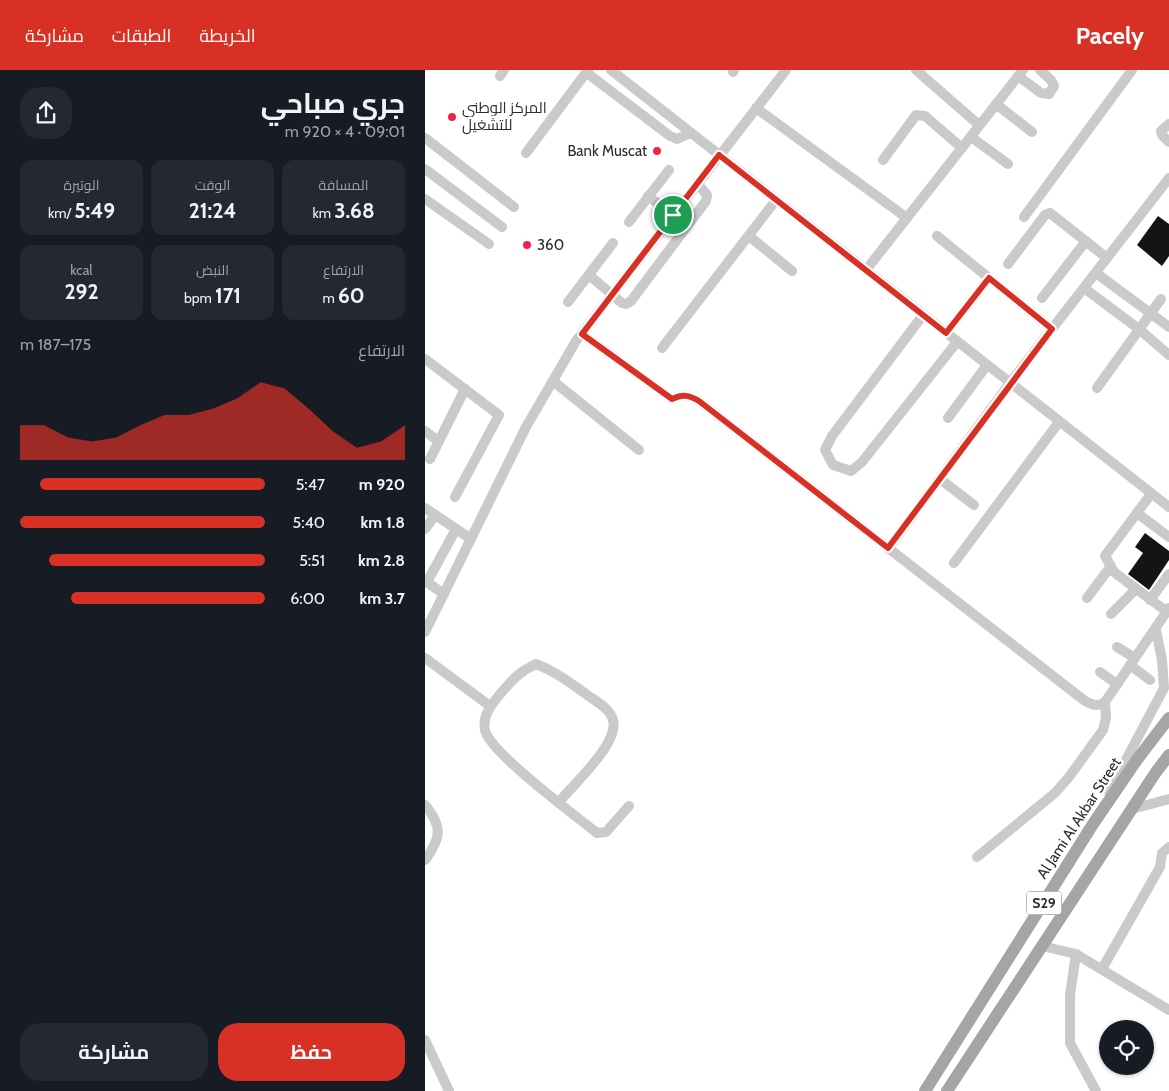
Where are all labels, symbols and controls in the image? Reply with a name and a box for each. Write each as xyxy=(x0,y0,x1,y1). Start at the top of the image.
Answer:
text: Pacely xyxy=(1076,21,1144,50)
text: مشاركة xyxy=(25,25,84,47)
text: الطبقات xyxy=(112,25,171,47)
text: الخريطة xyxy=(199,25,256,47)
text: جري صباحي xyxy=(261,86,405,120)
button: share xyxy=(20,87,72,139)
place label: المركز الوطني للتشغيل xyxy=(462,99,547,135)
marker: المركز الوطني للتشغيل xyxy=(446,111,458,123)
text: 09:01 · 4 × 920 m xyxy=(285,122,405,141)
place label: Bank Muscat xyxy=(567,142,647,160)
marker: Bank Muscat xyxy=(651,145,663,157)
text: الوتيرة xyxy=(64,176,99,194)
text: الوقت xyxy=(195,176,230,194)
text: المسافة xyxy=(319,176,368,194)
pin xyxy=(652,194,694,236)
text: 5:49 xyxy=(74,198,115,223)
text: 21:24 xyxy=(189,198,236,223)
text: 3.68 xyxy=(334,198,375,223)
icon: arrive xyxy=(659,201,687,229)
text: /km xyxy=(48,204,74,222)
text: km xyxy=(312,204,334,222)
place label: 360 xyxy=(537,236,564,254)
marker: 360 xyxy=(521,239,533,251)
text: kcal xyxy=(70,261,93,279)
text: النبض xyxy=(196,261,229,279)
text: الارتفاع xyxy=(323,261,364,279)
text: 292 xyxy=(64,279,99,304)
text: 171 xyxy=(215,283,241,308)
text: 60 xyxy=(338,283,365,308)
text: bpm xyxy=(184,289,215,307)
text: m xyxy=(322,289,338,307)
text: 175–187 m xyxy=(20,335,91,354)
text: الارتفاع xyxy=(358,341,405,360)
text: 5:47 xyxy=(296,475,325,494)
text: 920 m xyxy=(359,475,405,494)
text: 5:40 xyxy=(293,513,325,532)
text: 1.8 km xyxy=(361,513,405,532)
text: 5:51 xyxy=(299,551,325,570)
text: 2.8 km xyxy=(358,551,405,570)
text: 6:00 xyxy=(290,589,325,608)
text: 3.7 km xyxy=(359,589,405,608)
street label: Al Jami Al Akbar Street xyxy=(1033,754,1125,882)
road number: S29 xyxy=(1027,891,1061,914)
map controls xyxy=(1099,1020,1154,1075)
button: locate xyxy=(1099,1020,1154,1075)
button: مشاركة xyxy=(20,1023,208,1081)
button: حفظ xyxy=(218,1023,405,1081)

